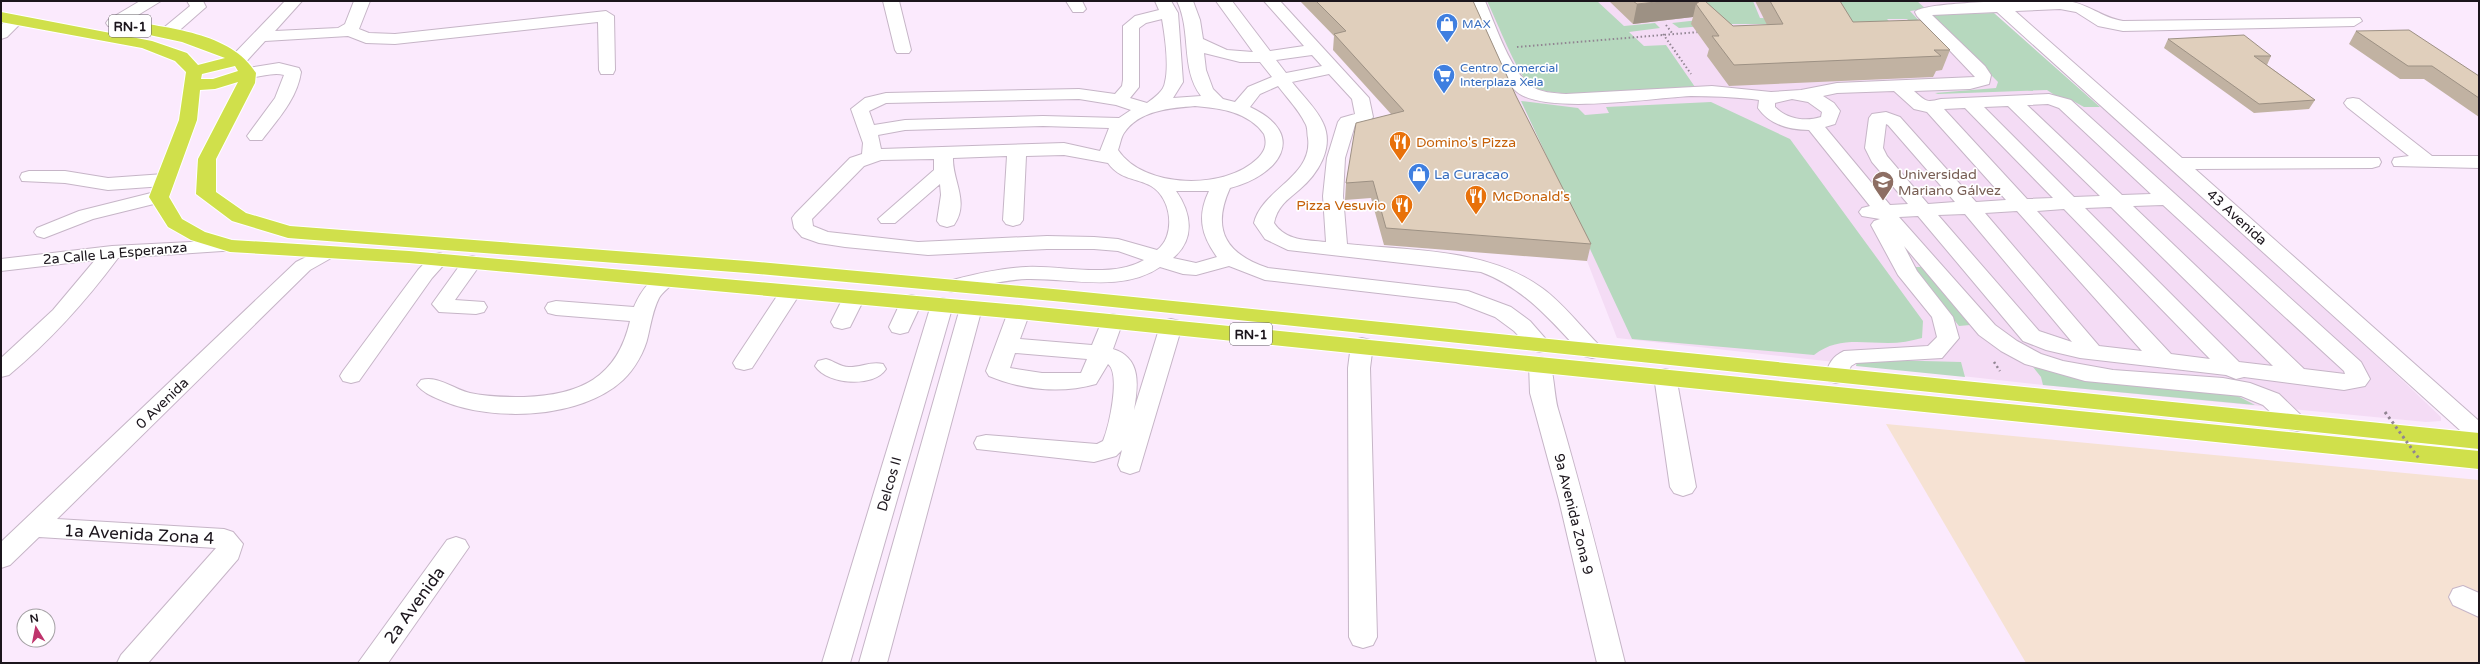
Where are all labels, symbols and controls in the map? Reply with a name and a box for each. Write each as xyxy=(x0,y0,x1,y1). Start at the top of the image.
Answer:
shop icon: MAX xyxy=(1434,11,1460,44)
road number: RN-1 xyxy=(109,15,151,37)
place label: MAX xyxy=(1462,17,1491,31)
place label: Centro Comercial Interplaza Xela xyxy=(1460,61,1558,89)
supermarket icon: Centro Comercial Interplaza Xela xyxy=(1431,62,1457,95)
restaurant icon: Domino's Pizza xyxy=(1387,129,1413,162)
place label: Domino's Pizza xyxy=(1416,134,1516,151)
shop icon: La Curacao xyxy=(1406,161,1432,194)
place label: La Curacao xyxy=(1434,166,1509,183)
place label: Universidad Mariano Gálvez xyxy=(1898,166,2001,199)
school or university icon: Universidad Mariano Gálvez xyxy=(1870,169,1896,202)
restaurant icon: McDonald's xyxy=(1463,183,1489,216)
street label: 43 Avenida xyxy=(2203,186,2270,249)
place label: McDonald's xyxy=(1492,188,1570,205)
restaurant icon: Pizza Vesuvio xyxy=(1389,192,1415,225)
place label: Pizza Vesuvio xyxy=(1296,197,1386,214)
street label: 2a Calle La Esperanza xyxy=(42,239,188,268)
road number: RN-1 xyxy=(1230,323,1272,345)
street label: 0 Avenida xyxy=(133,374,192,433)
street label: 9a Avenida Zona 9 xyxy=(1550,452,1597,576)
street label: Delcos II xyxy=(874,455,905,513)
street label: 1a Avenida Zona 4 xyxy=(63,520,215,549)
street label: 2a Avenida xyxy=(379,563,449,648)
north arrow xyxy=(16,608,56,648)
text: N xyxy=(29,611,40,626)

